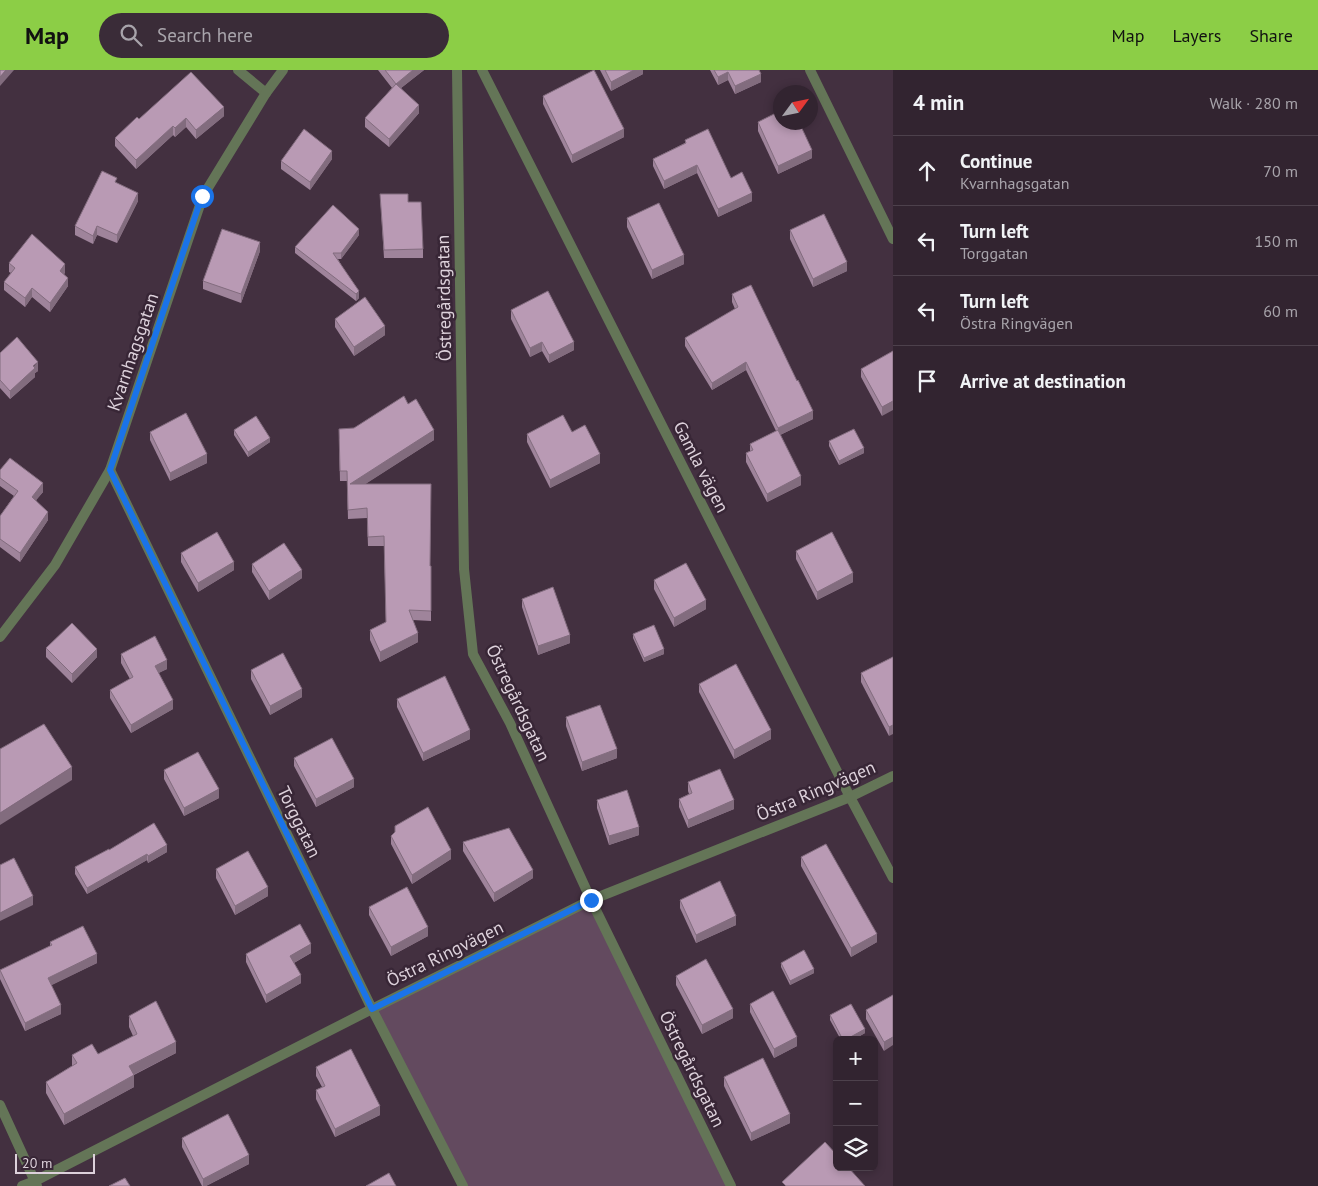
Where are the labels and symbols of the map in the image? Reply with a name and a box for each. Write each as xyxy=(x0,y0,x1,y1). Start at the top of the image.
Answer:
north arrow xyxy=(773,85,818,130)
route start xyxy=(191,185,214,208)
street label: Östregårdsgatan xyxy=(431,235,456,361)
street label: Kvarnhagsgatan xyxy=(102,290,163,414)
street label: Gamla vägen xyxy=(669,417,734,516)
street label: Östregårdsgatan xyxy=(481,641,556,765)
street label: Östra Ringvägen xyxy=(753,755,879,826)
street label: Torggatan xyxy=(272,782,327,861)
route end xyxy=(580,889,603,912)
street label: Östra Ringvägen xyxy=(383,915,507,992)
street label: Östregårdsgatan xyxy=(654,1007,731,1131)
scale bar xyxy=(15,1151,95,1174)

